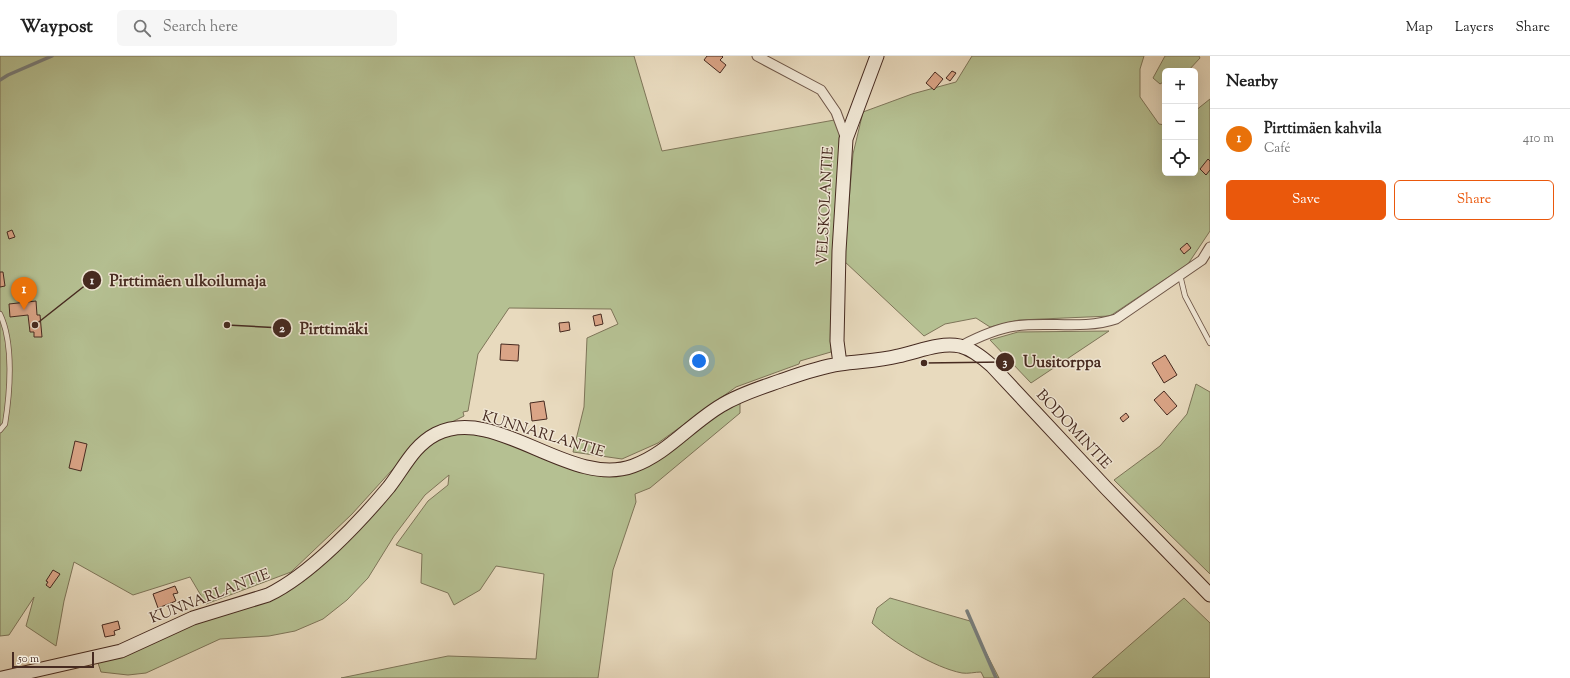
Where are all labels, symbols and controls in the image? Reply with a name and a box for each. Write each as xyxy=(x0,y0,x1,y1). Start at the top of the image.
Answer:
search box xyxy=(117,10,397,46)
text: Waypost xyxy=(20,14,93,41)
icon: search xyxy=(131,17,153,39)
text: Search here xyxy=(163,17,238,38)
text: Map xyxy=(1406,18,1433,38)
text: Layers xyxy=(1455,18,1493,38)
text: Share xyxy=(1515,18,1550,38)
map controls xyxy=(1162,68,1198,176)
button: + xyxy=(1162,68,1198,104)
text: Nearby xyxy=(1226,70,1278,94)
button: − xyxy=(1162,104,1198,140)
text: Pirttimäen kahvila xyxy=(1264,119,1382,140)
text: 1 xyxy=(1237,130,1241,148)
text: 410 m xyxy=(1523,130,1554,148)
button: locate xyxy=(1162,140,1198,176)
text: Café xyxy=(1264,140,1291,158)
street label: VELSKOLANTIE xyxy=(812,146,840,266)
button: Save xyxy=(1226,180,1386,220)
button: Share xyxy=(1394,180,1554,220)
callout: Pirttimäen ulkoilumaja xyxy=(82,266,274,294)
text: Pirttimäen ulkoilumaja xyxy=(110,271,267,294)
text: 1 xyxy=(89,272,95,290)
pin: 1 xyxy=(11,277,37,310)
callout: Pirttimäki xyxy=(272,314,377,342)
text: Pirttimäki xyxy=(300,319,369,342)
text: 2 xyxy=(279,320,285,338)
callout: Uusitorppa xyxy=(995,348,1110,376)
your location xyxy=(689,351,709,371)
text: Uusitorppa xyxy=(1023,352,1102,375)
text: 3 xyxy=(1003,354,1008,372)
street label: BODOMINTIE xyxy=(1031,386,1115,474)
street label: KUNNARLANTIE xyxy=(479,406,607,464)
street label: KUNNARLANTIE xyxy=(147,564,273,630)
scale bar xyxy=(12,650,94,669)
text: 50 m xyxy=(18,651,39,667)

